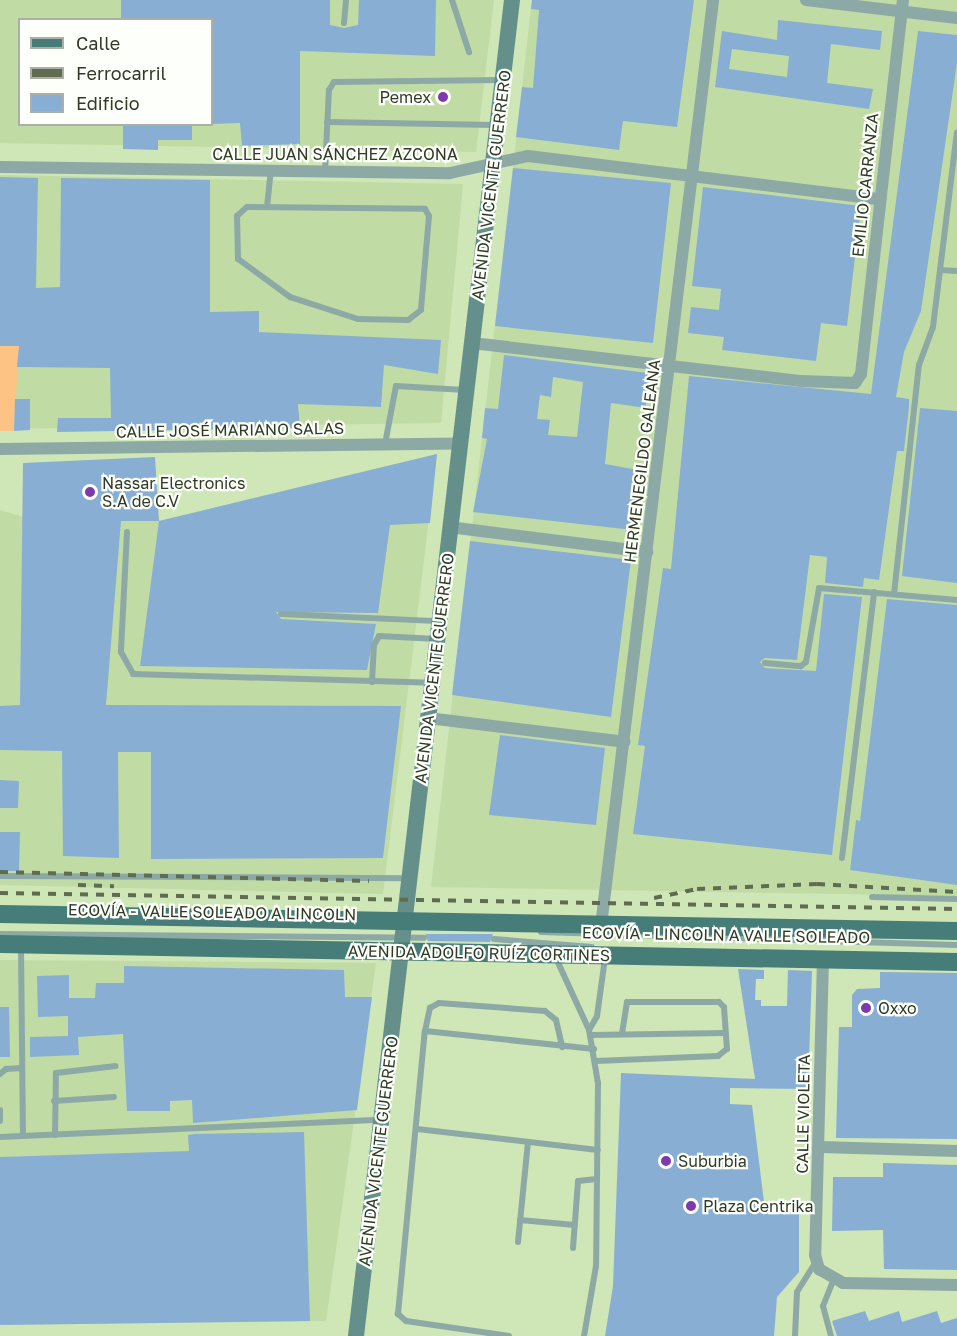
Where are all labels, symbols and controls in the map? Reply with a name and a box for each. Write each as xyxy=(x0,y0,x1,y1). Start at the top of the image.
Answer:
legend xyxy=(18,18,213,126)
text: Calle xyxy=(76,32,120,54)
text: Ferrocarril xyxy=(76,62,166,84)
street label: AVENIDA VICENTE GUERRERO xyxy=(467,69,515,301)
place label: Pemex xyxy=(379,87,431,107)
marker: Pemex xyxy=(436,90,450,104)
text: Edificio xyxy=(76,92,140,114)
street label: EMILIO CARRANZA xyxy=(848,112,882,258)
street label: CALLE JUAN SÁNCHEZ AZCONA xyxy=(212,144,458,164)
street label: HERMENEGILDO GALEANA xyxy=(620,358,664,564)
street label: CALLE JOSÉ MARIANO SALAS xyxy=(116,418,344,442)
place label: Nassar Electronics S.A de C.V xyxy=(102,473,246,511)
marker: Nassar Electronics S.A de C.V xyxy=(83,485,97,499)
street label: AVENIDA VICENTE GUERRERO xyxy=(410,552,458,784)
street label: ECOVÍA - VALLE SOLEADO A LINCOLN xyxy=(68,900,356,924)
street label: ECOVÍA - LINCOLN A VALLE SOLEADO xyxy=(582,923,870,947)
street label: AVENIDA ADOLFO RUÍZ CORTINES xyxy=(348,941,610,965)
place label: Oxxo xyxy=(878,998,917,1018)
marker: Oxxo xyxy=(859,1001,873,1015)
street label: AVENIDA VICENTE GUERRERO xyxy=(354,1035,402,1267)
street label: CALLE VIOLETA xyxy=(792,1054,814,1174)
place label: Suburbia xyxy=(678,1151,747,1171)
marker: Suburbia xyxy=(659,1154,673,1168)
place label: Plaza Centrika xyxy=(703,1196,814,1216)
marker: Plaza Centrika xyxy=(684,1199,698,1213)

